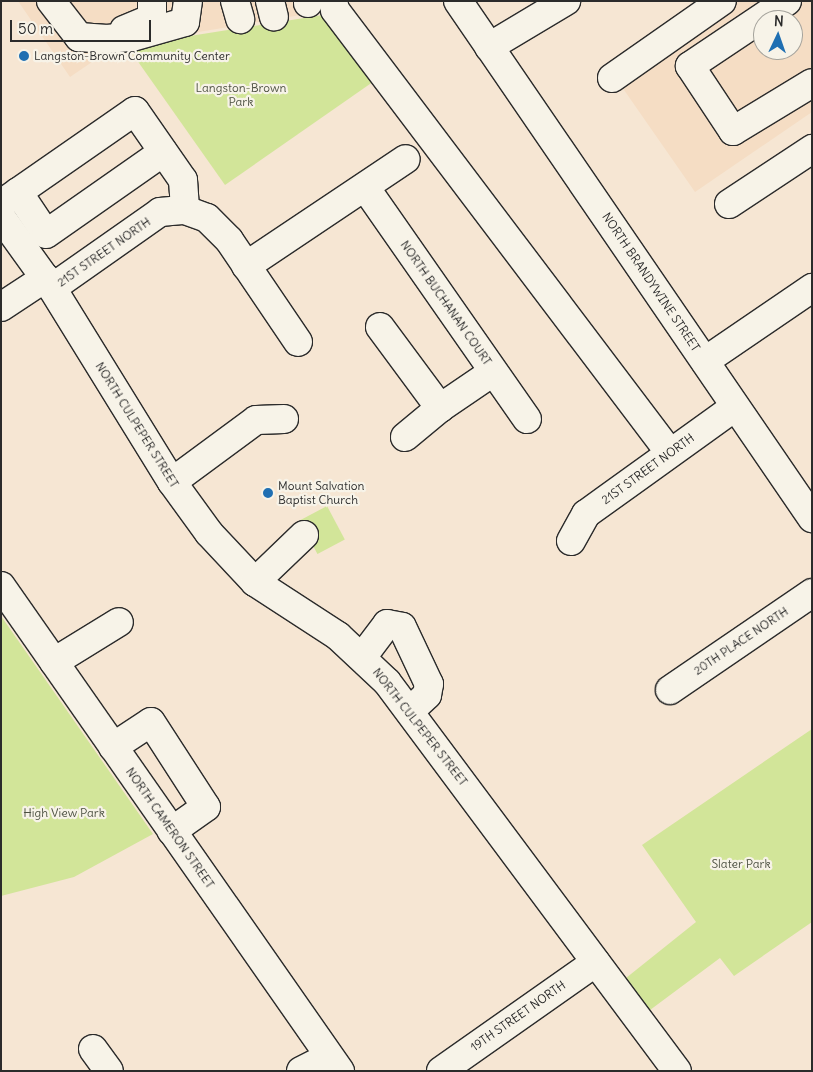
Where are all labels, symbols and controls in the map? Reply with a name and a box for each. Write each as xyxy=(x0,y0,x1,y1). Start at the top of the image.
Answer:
scale bar xyxy=(12,10,154,42)
north arrow xyxy=(753,10,803,60)
text: N xyxy=(773,12,784,30)
text: 50 m xyxy=(18,19,53,38)
place label: Langston-Brown Community Center xyxy=(34,49,230,63)
marker: Langston-Brown Community Center xyxy=(18,50,30,62)
park label: Langston-Brown Park xyxy=(196,81,286,109)
street label: NORTH BRANDYWINE STREET xyxy=(599,210,703,354)
street label: 21ST STREET NORTH xyxy=(55,214,153,290)
street label: NORTH BUCHANAN COURT xyxy=(397,238,495,368)
street label: NORTH CULPEPER STREET xyxy=(92,360,182,490)
street label: 21ST STREET NORTH xyxy=(599,431,697,507)
place label: Mount Salvation Baptist Church xyxy=(278,479,364,507)
marker: Mount Salvation Baptist Church xyxy=(262,487,274,499)
street label: 20TH PLACE NORTH xyxy=(691,604,791,678)
street label: NORTH CULPEPER STREET xyxy=(370,665,470,789)
street label: NORTH CAMERON STREET xyxy=(123,765,217,891)
park label: High View Park xyxy=(23,806,105,820)
park label: Slater Park xyxy=(711,857,771,871)
street label: 19TH STREET NORTH xyxy=(468,978,568,1054)

